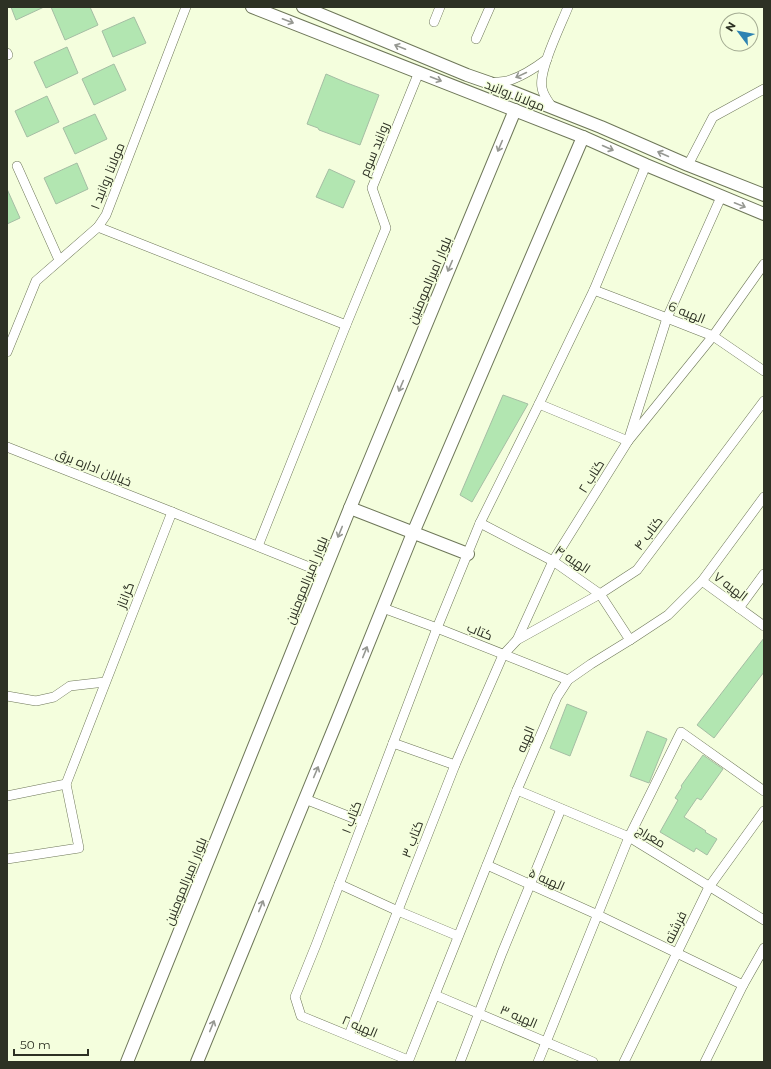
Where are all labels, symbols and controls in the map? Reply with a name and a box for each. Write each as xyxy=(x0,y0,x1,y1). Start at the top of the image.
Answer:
north arrow xyxy=(719,12,759,52)
one-way arrow xyxy=(282,18,294,26)
text: N xyxy=(722,19,739,34)
one-way arrow xyxy=(395,43,407,50)
one-way arrow xyxy=(515,72,527,79)
one-way arrow xyxy=(429,75,441,83)
street label: مولانا روانبد xyxy=(483,76,547,114)
street label: روانبد سوم xyxy=(356,119,394,180)
street label: مولانا روانبد ۱ xyxy=(86,140,128,212)
one-way arrow xyxy=(496,140,504,152)
one-way arrow xyxy=(602,145,614,152)
one-way arrow xyxy=(657,150,669,157)
one-way arrow xyxy=(734,201,746,209)
street label: بلوار امیرالمومنین xyxy=(403,234,455,326)
one-way arrow xyxy=(446,260,454,272)
street label: الهیه 6 xyxy=(666,297,708,327)
one-way arrow xyxy=(396,380,404,392)
street label: خیابان اداره برق xyxy=(54,444,134,490)
street label: کتاب ۲ xyxy=(575,456,607,496)
street label: کتاب ۴ xyxy=(630,513,666,553)
one-way arrow xyxy=(336,526,344,538)
street label: بلوار امیرالمومنین xyxy=(281,534,331,626)
street label: الهیه ۴ xyxy=(552,541,594,577)
street label: الهیه ۷ xyxy=(711,568,751,604)
street label: گراناز xyxy=(112,580,137,611)
street label: کتاب xyxy=(465,619,495,643)
one-way arrow xyxy=(362,647,369,659)
street label: الهیه xyxy=(512,723,538,755)
one-way arrow xyxy=(312,767,320,779)
street label: کتاب ۱ xyxy=(338,798,364,836)
street label: کتاب ۳ xyxy=(398,818,426,860)
street label: معراج xyxy=(633,821,669,852)
street label: بلوار امیرالمومنین xyxy=(160,835,210,927)
street label: الهیه ۵ xyxy=(527,864,567,894)
one-way arrow xyxy=(258,900,265,912)
street label: فرشته xyxy=(660,908,690,946)
street label: الهیه ۳ xyxy=(498,1001,540,1031)
street label: الهیه ۲ xyxy=(340,1011,380,1041)
one-way arrow xyxy=(208,1020,216,1032)
scale bar xyxy=(14,1031,88,1057)
text: 50 m xyxy=(20,1037,51,1052)

